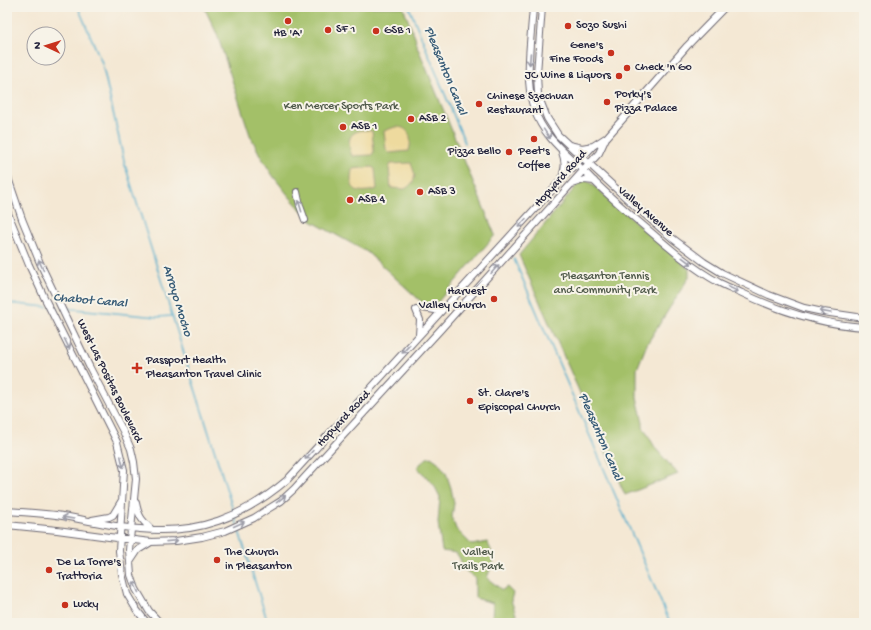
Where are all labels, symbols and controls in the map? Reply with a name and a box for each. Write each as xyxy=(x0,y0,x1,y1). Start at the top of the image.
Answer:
marker: HB 'A' xyxy=(283,16,293,26)
place label: Sozo Sushi xyxy=(576,19,627,33)
marker: Sozo Sushi xyxy=(563,21,573,31)
place label: SF 1 xyxy=(336,23,356,37)
place label: GSB 1 xyxy=(384,24,411,38)
marker: SF 1 xyxy=(323,25,333,35)
water label: Pleasanton Canal xyxy=(420,25,470,118)
north arrow xyxy=(26,26,66,66)
marker: GSB 1 xyxy=(371,26,381,36)
place label: HB 'A' xyxy=(274,27,303,41)
place label: Gene's Fine Foods xyxy=(548,39,604,67)
text: N xyxy=(32,41,44,49)
marker: Gene's Fine Foods xyxy=(606,48,616,58)
one-way arrow xyxy=(526,52,533,65)
place label: Check 'n Go xyxy=(635,61,692,75)
marker: Check 'n Go xyxy=(622,63,632,73)
place label: JC Wine & Liquors xyxy=(525,69,612,83)
marker: JC Wine & Liquors xyxy=(614,71,624,81)
place label: Porky's Pizza Palace xyxy=(614,88,678,116)
place label: Chinese Szechuan Restaurant xyxy=(487,90,574,118)
marker: Porky's Pizza Palace xyxy=(602,97,612,107)
marker: Chinese Szechuan Restaurant xyxy=(474,99,484,109)
park label: Ken Mercer Sports Park xyxy=(284,100,400,114)
place label: ASB 2 xyxy=(419,112,447,126)
marker: ASB 2 xyxy=(406,114,416,124)
place label: ASB 1 xyxy=(351,120,378,134)
marker: ASB 1 xyxy=(338,122,348,132)
one-way arrow xyxy=(543,128,551,139)
marker: Peet's Coffee xyxy=(529,134,539,144)
place label: Pizza Bello xyxy=(447,145,501,159)
place label: Peet's Coffee xyxy=(517,145,551,173)
marker: Pizza Bello xyxy=(504,147,514,157)
street label: Hopyard Road xyxy=(532,147,591,210)
street label: Valley Avenue xyxy=(613,183,676,241)
place label: ASB 3 xyxy=(428,185,456,199)
marker: ASB 3 xyxy=(415,187,425,197)
place label: ASB 4 xyxy=(358,193,386,207)
marker: ASB 4 xyxy=(345,195,355,205)
one-way arrow xyxy=(296,200,304,213)
one-way arrow xyxy=(517,218,526,228)
one-way arrow xyxy=(682,257,693,266)
one-way arrow xyxy=(37,260,44,272)
one-way arrow xyxy=(491,263,500,274)
water label: Arroyo Mocho xyxy=(159,264,195,340)
park label: Pleasanton Tennis and Community Park xyxy=(554,270,658,298)
place label: Harvest Valley Church xyxy=(418,285,487,313)
one-way arrow xyxy=(726,286,738,293)
water label: Chabot Canal xyxy=(53,290,129,312)
marker: Harvest Valley Church xyxy=(489,294,499,304)
one-way arrow xyxy=(819,308,832,316)
street label: West Las Positas Boulevard xyxy=(73,317,145,446)
one-way arrow xyxy=(64,338,71,350)
one-way arrow xyxy=(402,344,411,355)
place label: Passport Health Pleasanton Travel Clinic xyxy=(145,354,262,382)
marker: Passport Health Pleasanton Travel Clinic xyxy=(131,362,143,374)
street label: Hopyard Road xyxy=(314,387,374,450)
place label: St. Clare's Episcopal Church xyxy=(478,387,561,415)
water label: Pleasanton Canal xyxy=(575,391,626,484)
marker: St. Clare's Episcopal Church xyxy=(465,396,475,406)
one-way arrow xyxy=(304,450,313,461)
one-way arrow xyxy=(118,455,126,468)
one-way arrow xyxy=(276,495,287,504)
one-way arrow xyxy=(62,513,75,521)
one-way arrow xyxy=(233,520,245,527)
one-way arrow xyxy=(165,538,178,545)
place label: The Church in Pleasanton xyxy=(224,546,292,574)
park label: Valley Trails Park xyxy=(452,546,505,574)
marker: The Church in Pleasanton xyxy=(212,555,222,565)
place label: De La Torre's Trattoria xyxy=(56,556,121,584)
marker: De La Torre's Trattoria xyxy=(44,565,54,575)
one-way arrow xyxy=(132,581,139,593)
place label: Lucky xyxy=(73,598,98,612)
marker: Lucky xyxy=(60,600,70,610)

